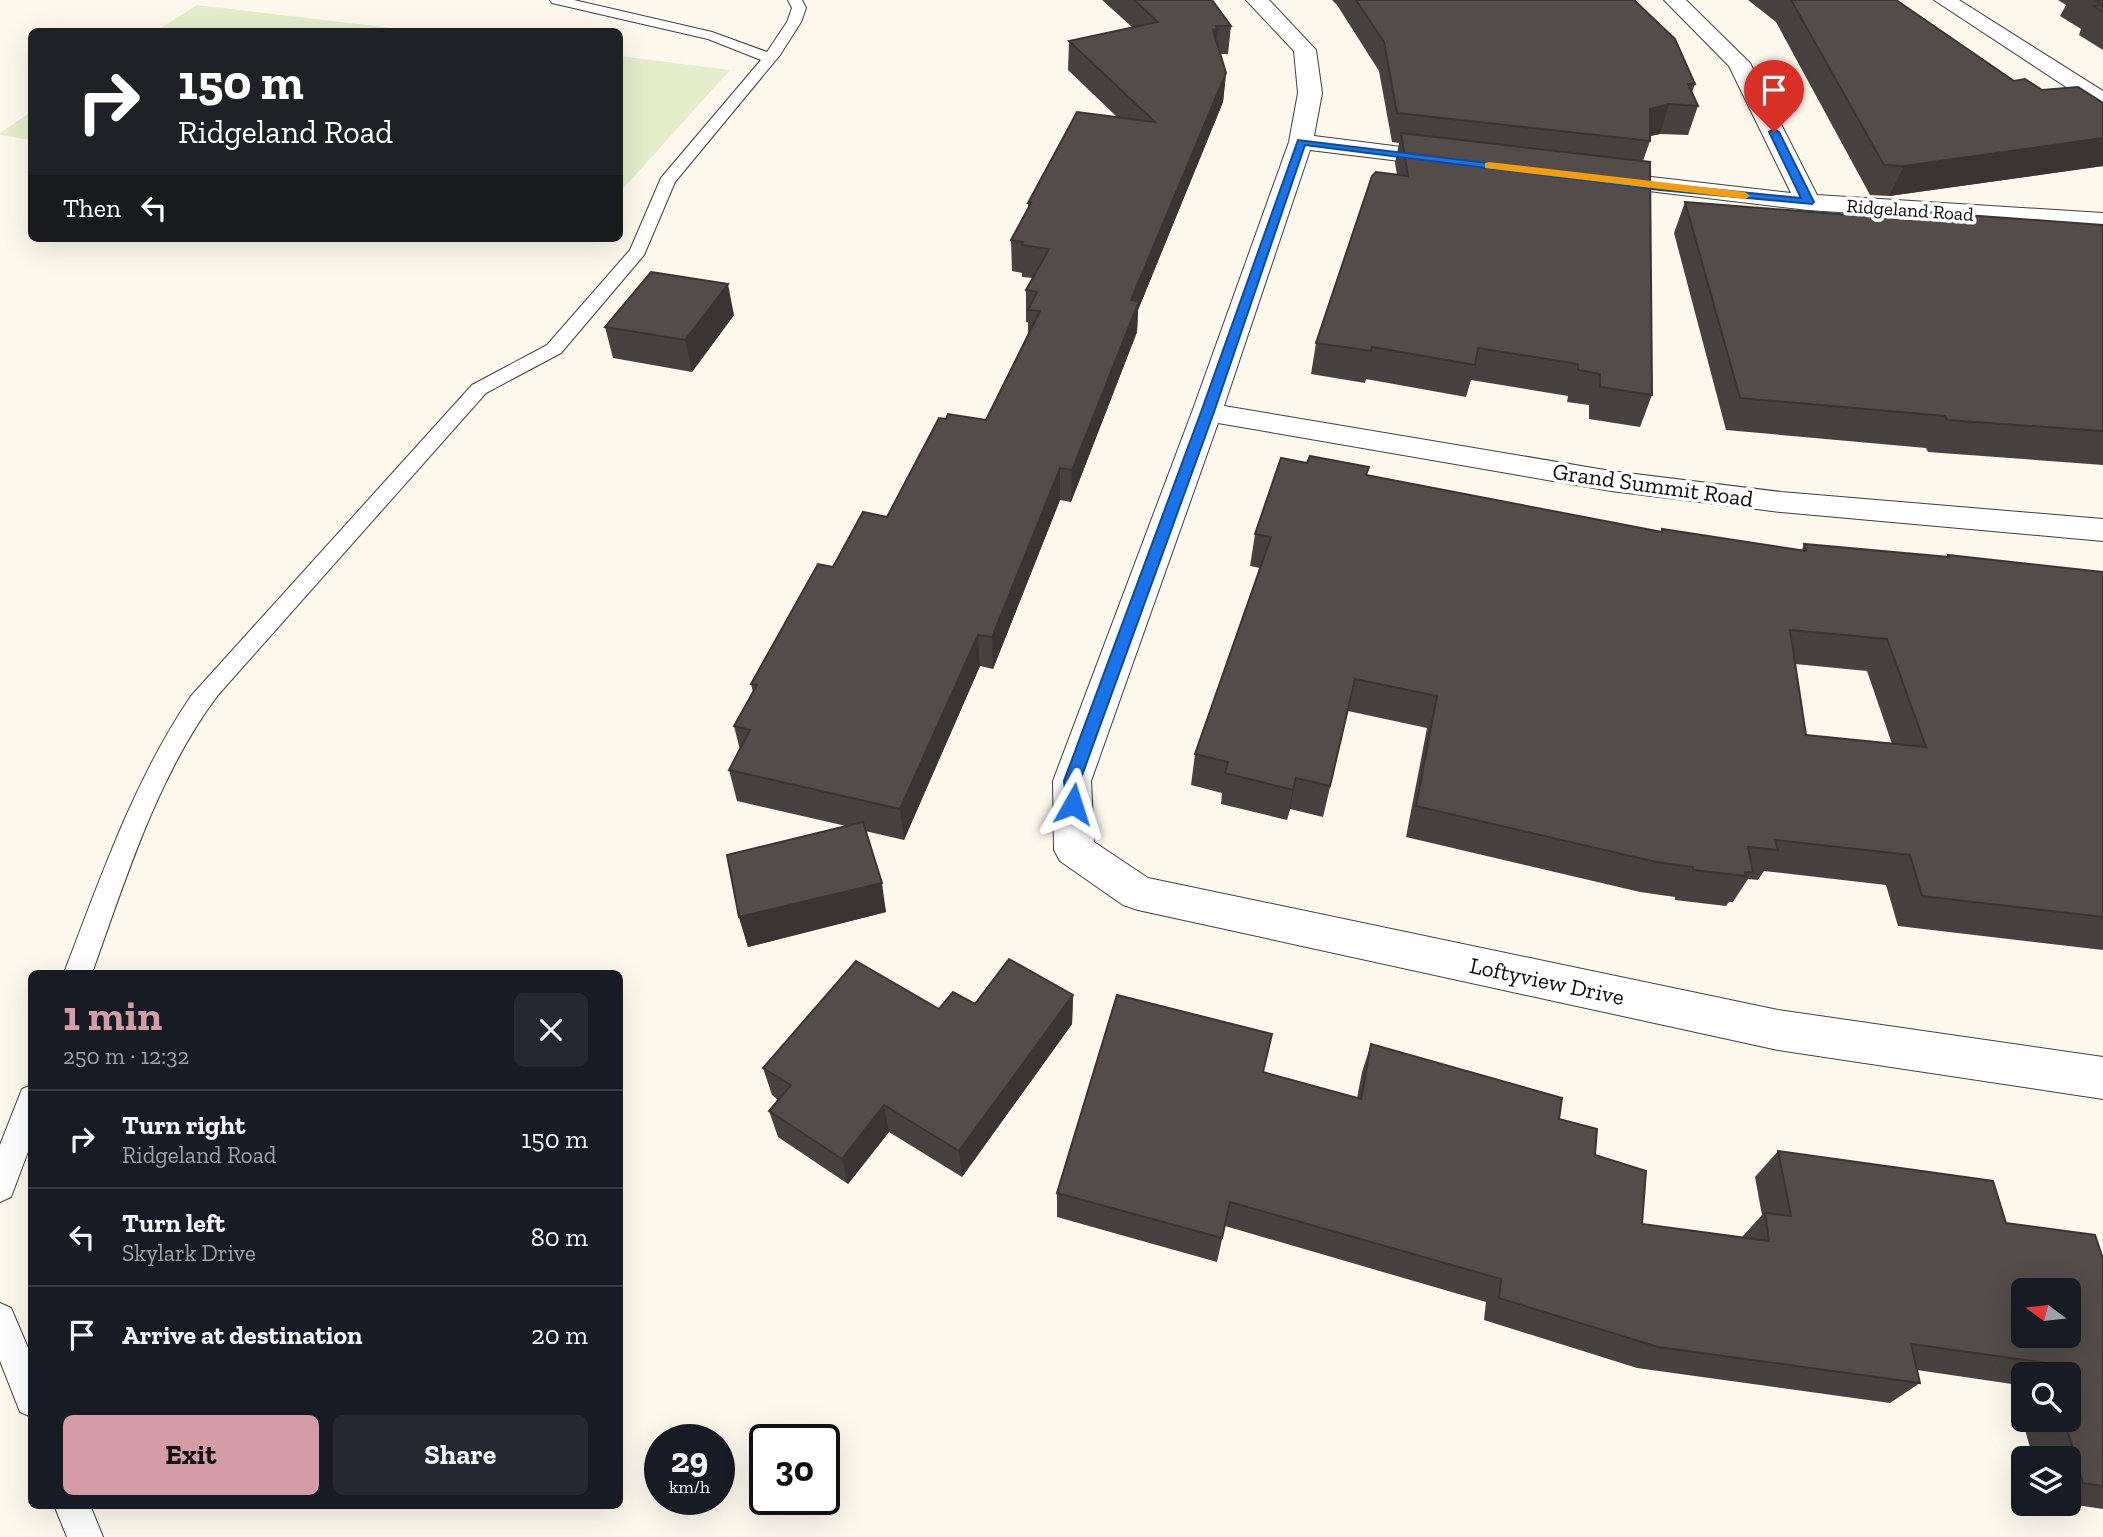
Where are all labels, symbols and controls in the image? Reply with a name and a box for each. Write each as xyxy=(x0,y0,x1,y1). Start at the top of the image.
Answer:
text: 150 m xyxy=(178,53,304,112)
icon: right xyxy=(63,56,154,147)
pin xyxy=(1744,60,1804,132)
icon: arrive xyxy=(1755,71,1793,109)
text: Ridgeland Road xyxy=(178,113,393,151)
icon: left xyxy=(135,189,173,227)
text: Then xyxy=(63,192,121,224)
street label: Ridgeland Road xyxy=(1846,194,1975,226)
street label: Grand Summit Road xyxy=(1551,457,1755,513)
position arrow xyxy=(1036,767,1110,841)
street label: Loftyview Drive xyxy=(1467,951,1627,1011)
text: 1 min xyxy=(63,990,162,1041)
button: close xyxy=(514,993,588,1067)
text: 250 m · 12:32 xyxy=(63,1042,189,1070)
text: Turn right xyxy=(122,1109,245,1141)
icon: right xyxy=(63,1120,101,1158)
text: 150 m xyxy=(521,1123,588,1155)
text: Ridgeland Road xyxy=(122,1141,276,1169)
text: Turn left xyxy=(122,1207,225,1239)
icon: left xyxy=(63,1218,101,1256)
text: 80 m xyxy=(531,1221,588,1253)
text: Skylark Drive xyxy=(122,1239,256,1267)
north arrow xyxy=(2011,1278,2081,1348)
map controls xyxy=(2011,1278,2081,1516)
icon: arrive xyxy=(63,1316,101,1354)
text: Arrive at destination xyxy=(122,1319,362,1351)
text: 20 m xyxy=(531,1319,588,1351)
button: search xyxy=(2011,1362,2081,1432)
button: Exit xyxy=(63,1415,319,1495)
button: Share xyxy=(333,1415,588,1495)
speed limit sign: 30 xyxy=(749,1424,840,1515)
text: 29 xyxy=(671,1439,708,1481)
button: layers xyxy=(2011,1446,2081,1516)
text: km/h xyxy=(669,1476,710,1498)

